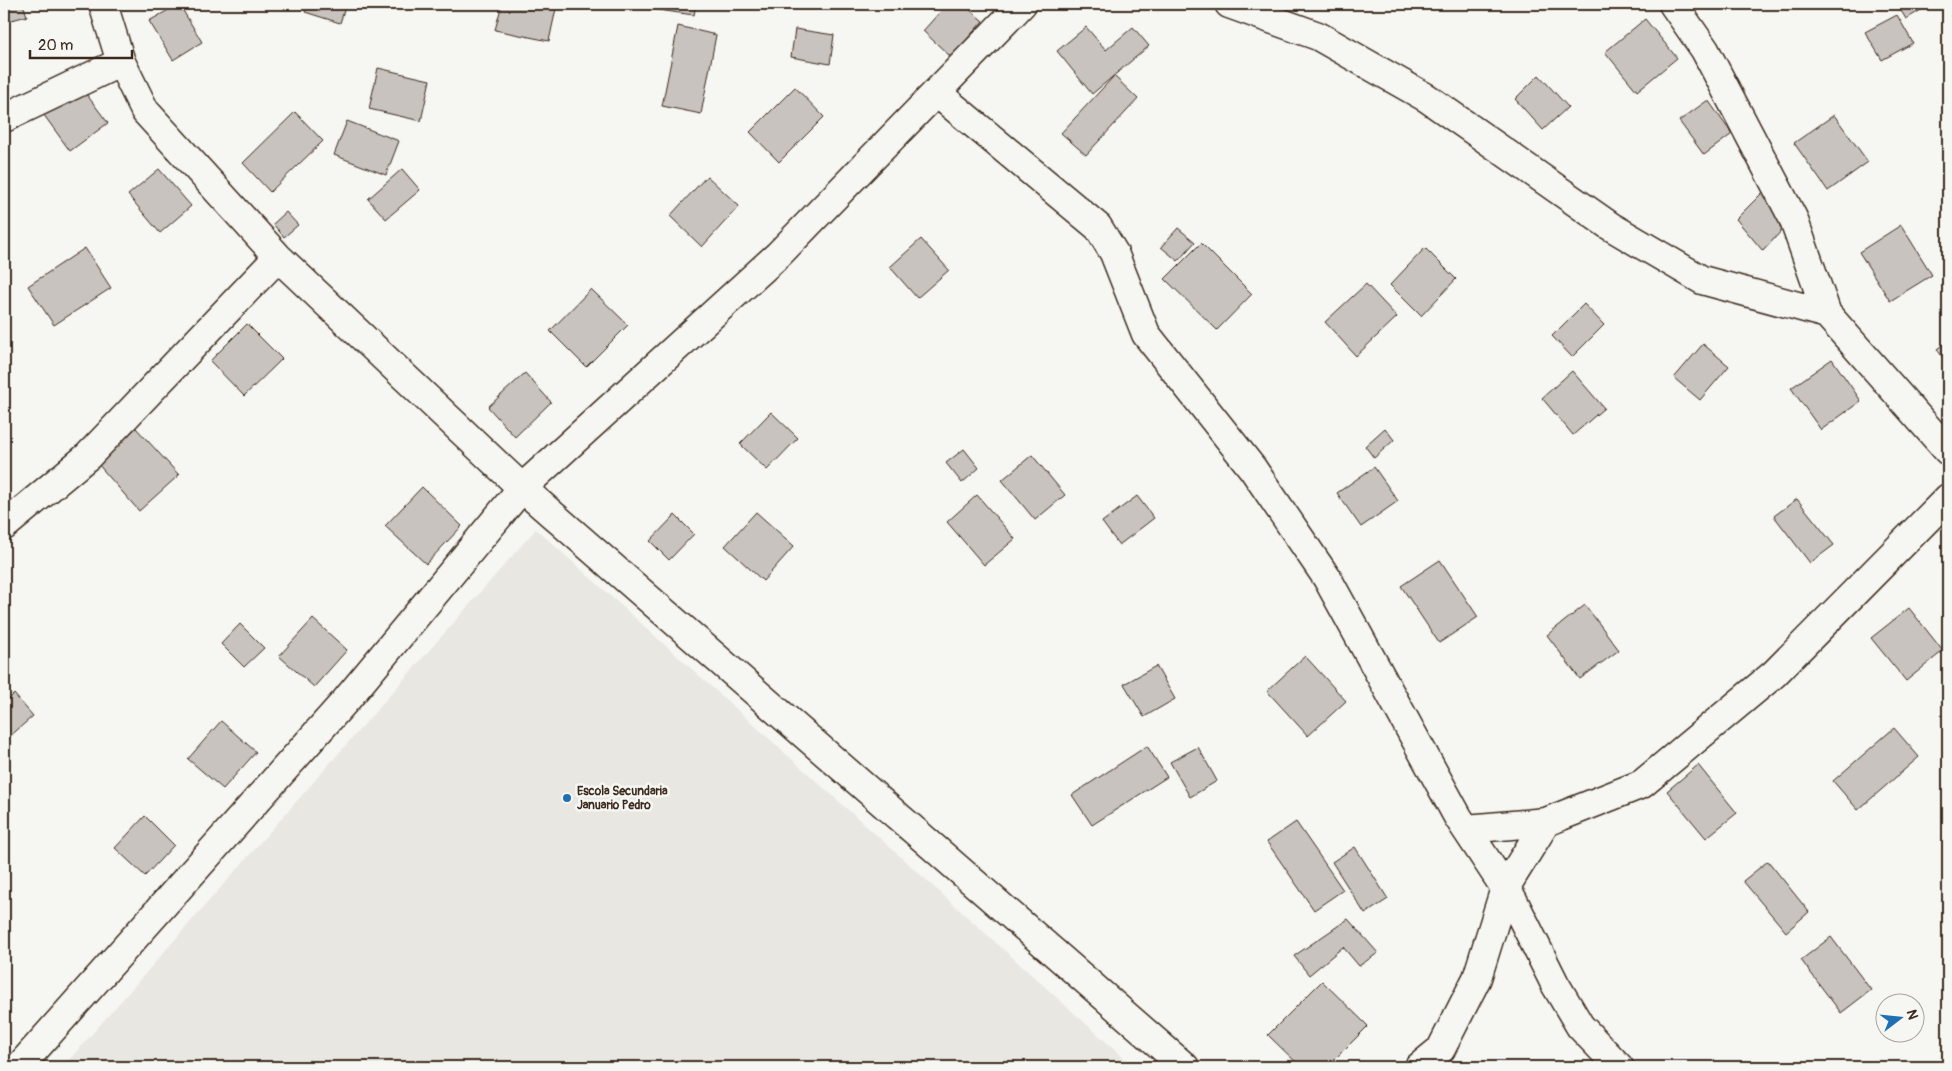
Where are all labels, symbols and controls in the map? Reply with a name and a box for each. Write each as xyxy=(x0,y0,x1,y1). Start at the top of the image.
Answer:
scale bar xyxy=(30,28,132,60)
text: 20 m xyxy=(38,36,73,55)
place label: Escola Secundaria Januario Pedro xyxy=(577,784,668,813)
marker: Escola Secundaria Januario Pedro xyxy=(561,792,573,804)
north arrow xyxy=(1874,994,1924,1044)
text: N xyxy=(1903,1008,1921,1021)

